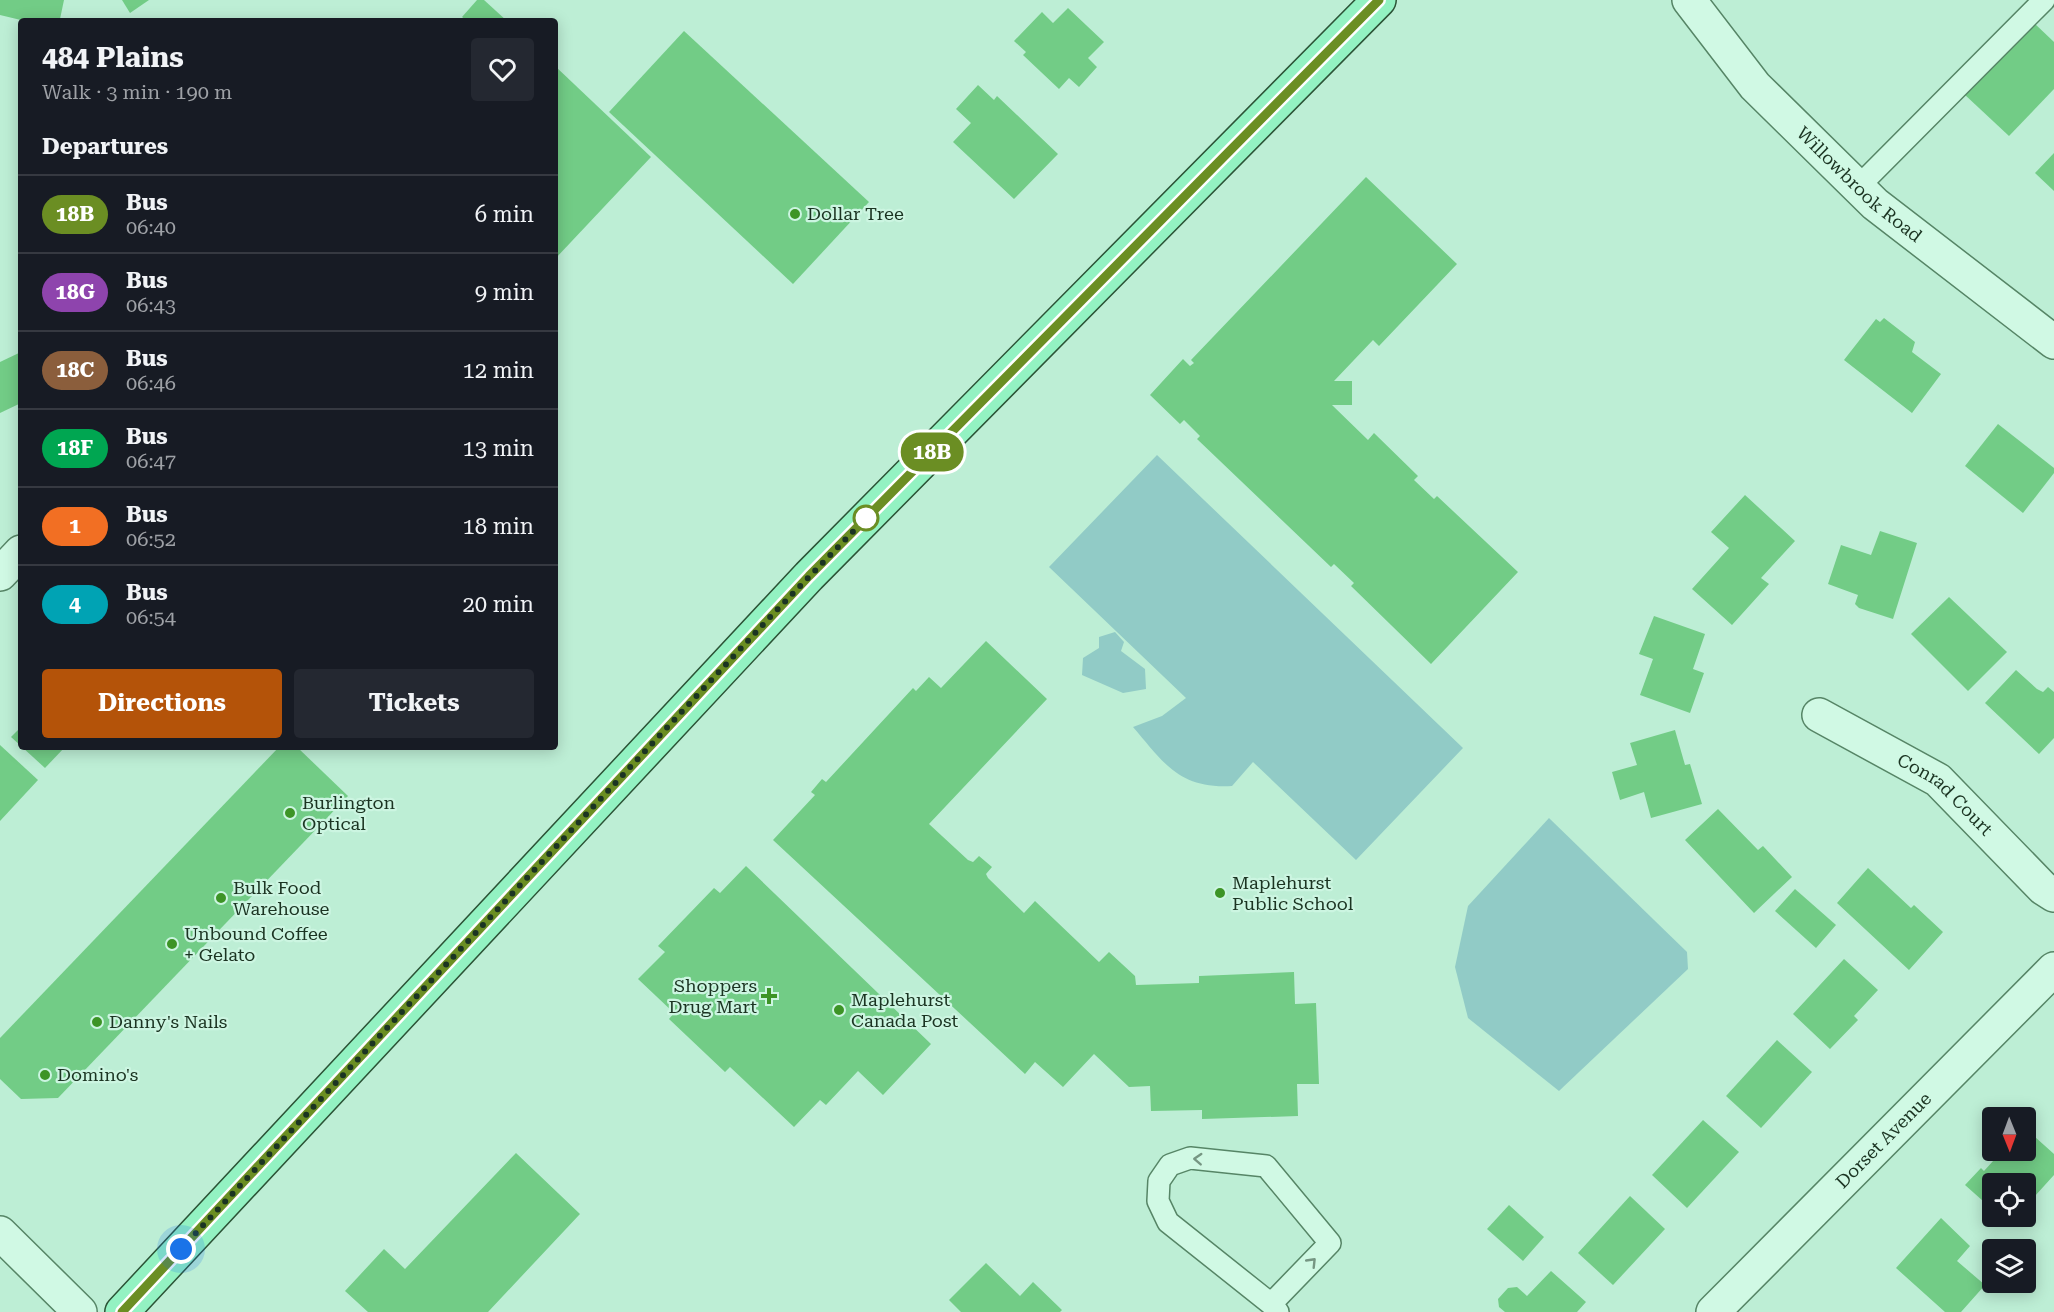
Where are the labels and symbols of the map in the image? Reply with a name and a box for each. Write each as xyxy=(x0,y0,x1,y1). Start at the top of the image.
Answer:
street label: Willowbrook Road xyxy=(1793,122,1927,247)
place label: Dollar Tree xyxy=(807,203,904,224)
marker: Dollar Tree xyxy=(788,207,802,221)
line badge: 18B xyxy=(898,432,966,472)
unlabelled marker xyxy=(853,505,879,531)
street label: Conrad Court xyxy=(1894,749,1997,840)
place label: Burlington Optical xyxy=(302,792,395,834)
marker: Burlington Optical xyxy=(283,806,297,820)
place label: Maplehurst Public School xyxy=(1232,872,1354,914)
place label: Bulk Food Warehouse xyxy=(233,877,330,919)
marker: Maplehurst Public School xyxy=(1213,886,1227,900)
marker: Bulk Food Warehouse xyxy=(214,891,228,905)
place label: Unbound Coffee + Gelato xyxy=(184,923,328,965)
marker: Unbound Coffee + Gelato xyxy=(165,937,179,951)
place label: Shoppers Drug Mart xyxy=(669,975,757,1017)
marker: Shoppers Drug Mart xyxy=(762,989,776,1003)
place label: Maplehurst Canada Post xyxy=(851,989,958,1031)
marker: Maplehurst Canada Post xyxy=(832,1003,846,1017)
place label: Danny's Nails xyxy=(109,1011,227,1032)
marker: Danny's Nails xyxy=(90,1015,104,1029)
place label: Domino's xyxy=(57,1064,138,1085)
marker: Domino's xyxy=(38,1068,52,1082)
street label: Dorset Avenue xyxy=(1831,1088,1935,1192)
north arrow xyxy=(1982,1107,2036,1161)
one-way arrow xyxy=(1193,1153,1202,1166)
your location xyxy=(166,1234,196,1264)
one-way arrow xyxy=(1305,1258,1316,1268)

